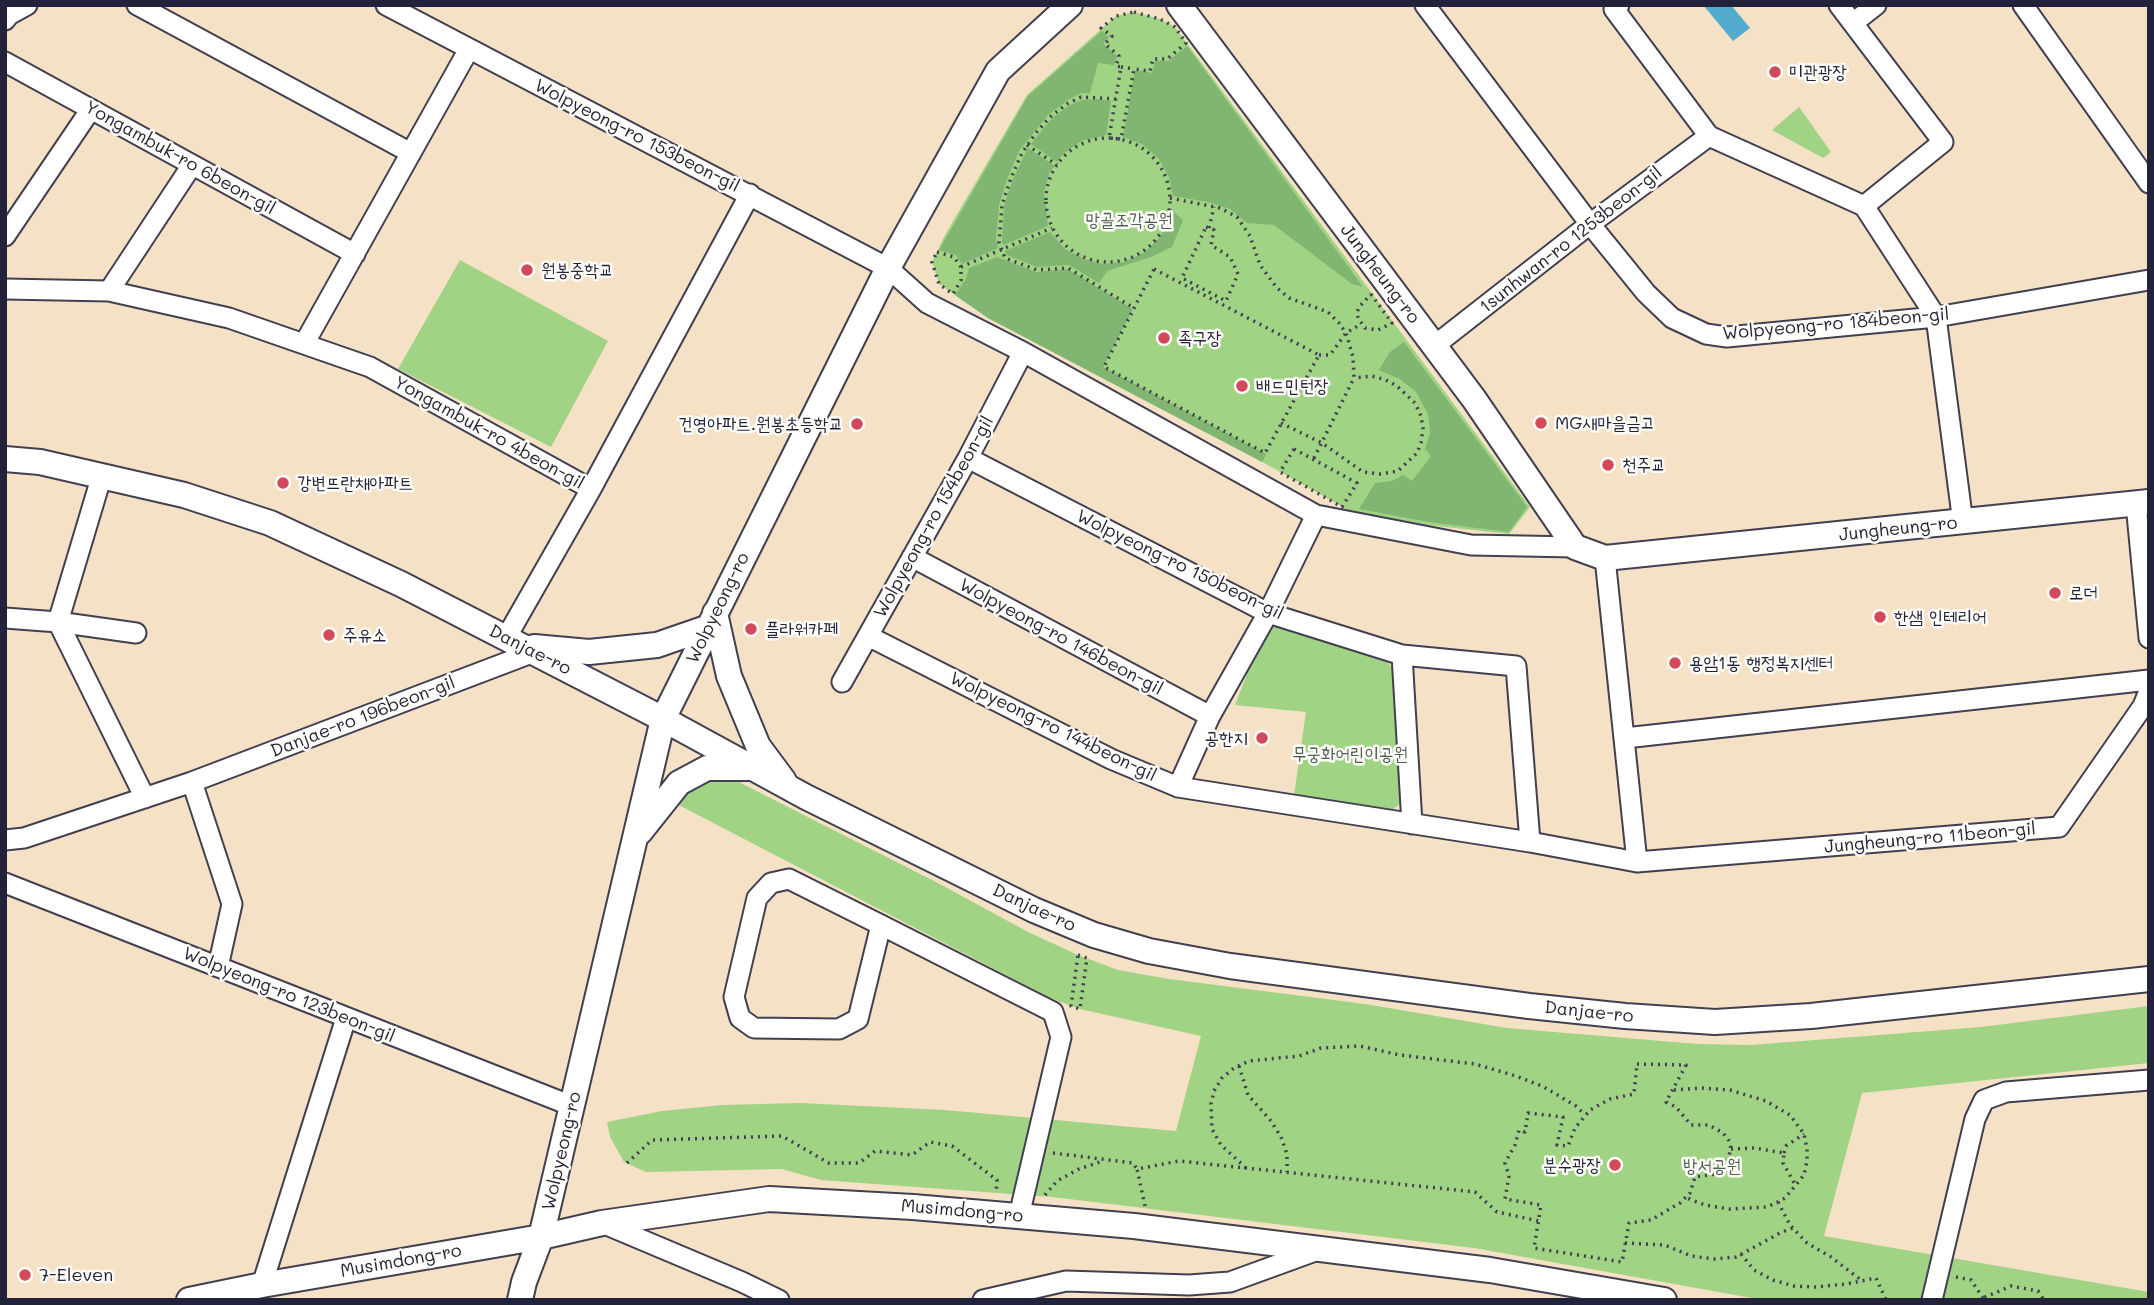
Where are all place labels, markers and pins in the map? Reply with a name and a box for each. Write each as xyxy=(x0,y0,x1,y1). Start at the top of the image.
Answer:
place label: 미관광장 xyxy=(1789,61,1847,83)
marker: 미관광장 xyxy=(1767,64,1783,80)
place label: 원봉중학교 xyxy=(541,259,613,281)
marker: 원봉중학교 xyxy=(519,262,535,278)
place label: 족구장 xyxy=(1178,327,1221,349)
marker: 족구장 xyxy=(1156,330,1172,346)
place label: 배드민턴장 xyxy=(1256,375,1328,397)
marker: 배드민턴장 xyxy=(1234,378,1250,394)
place label: MG새마을금고 xyxy=(1555,412,1655,434)
place label: 건영아파트.원봉초등학교 xyxy=(678,413,843,435)
marker: MG새마을금고 xyxy=(1533,415,1549,431)
marker: 건영아파트.원봉초등학교 xyxy=(849,416,865,432)
place label: 천주교 xyxy=(1622,454,1665,476)
marker: 천주교 xyxy=(1600,457,1616,473)
place label: 강변뜨란채아파트 xyxy=(297,472,413,494)
marker: 강변뜨란채아파트 xyxy=(275,475,291,491)
place label: 로더 xyxy=(2069,582,2098,604)
marker: 로더 xyxy=(2047,585,2063,601)
place label: 한샘 인테리어 xyxy=(1894,606,1987,628)
marker: 한샘 인테리어 xyxy=(1872,609,1888,625)
place label: 플라워카페 xyxy=(765,618,837,640)
marker: 플라워카페 xyxy=(743,621,759,637)
place label: 주유소 xyxy=(343,624,386,646)
marker: 주유소 xyxy=(321,627,337,643)
place label: 용암1동 행정복지센터 xyxy=(1689,652,1833,674)
marker: 용암1동 행정복지센터 xyxy=(1667,655,1683,671)
place label: 공한지 xyxy=(1205,727,1248,749)
marker: 공한지 xyxy=(1254,730,1270,746)
place label: 분수광장 xyxy=(1543,1154,1601,1176)
marker: 분수광장 xyxy=(1607,1157,1623,1173)
place label: 7-Eleven xyxy=(39,1264,113,1286)
marker: 7-Eleven xyxy=(17,1267,33,1283)

